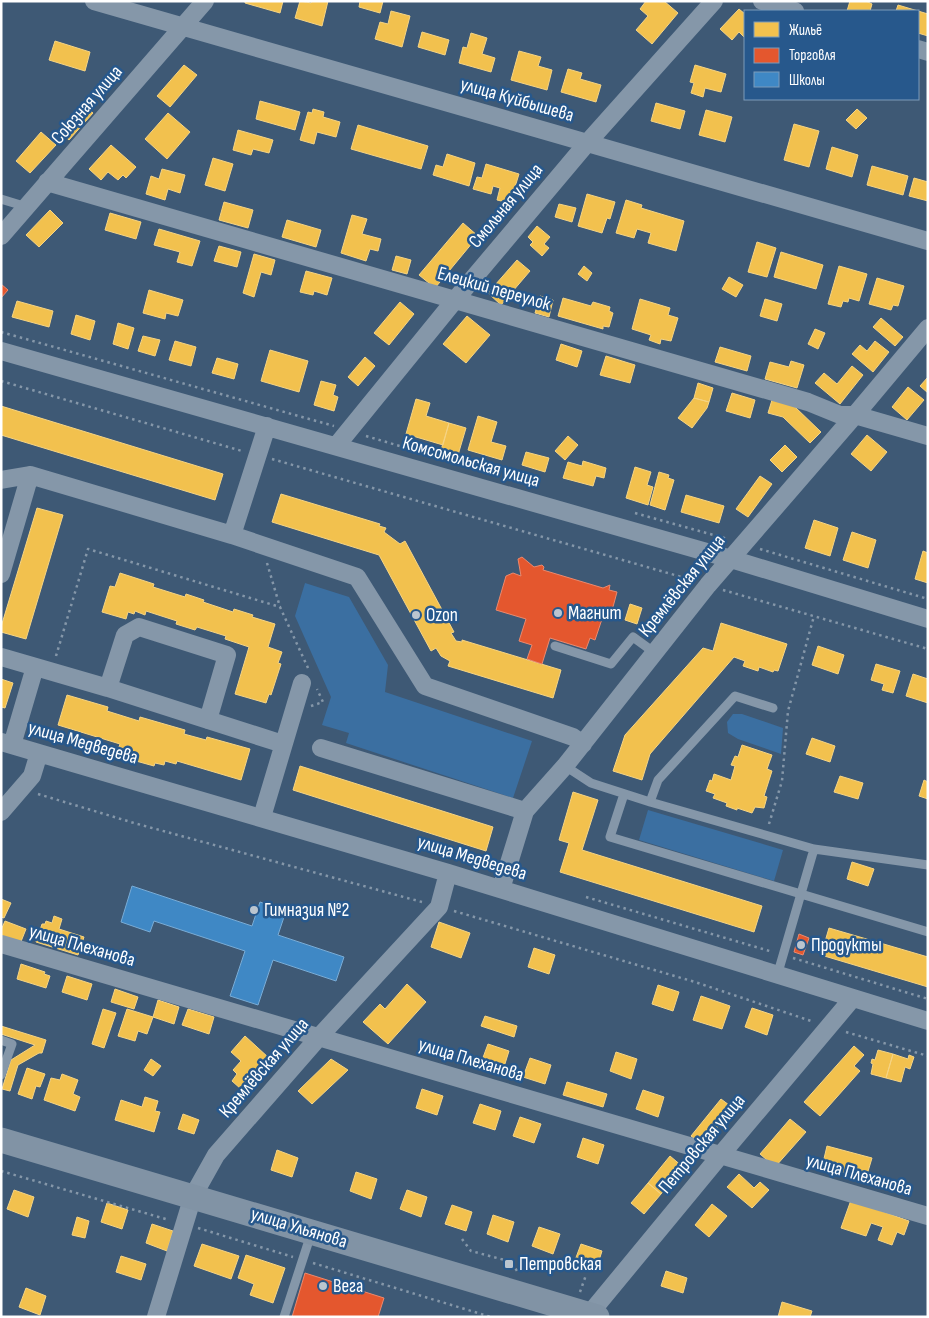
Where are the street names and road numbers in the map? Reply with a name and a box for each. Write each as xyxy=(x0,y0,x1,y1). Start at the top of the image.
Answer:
street label: Союзная улица xyxy=(46,61,128,149)
street label: улица Куйбышева xyxy=(457,73,577,127)
street label: Смольная улица xyxy=(464,159,548,253)
street label: Елецкий переулок xyxy=(435,262,554,316)
street label: Комсомольская улица xyxy=(400,431,542,493)
street label: Кремлёвская улица xyxy=(634,530,730,642)
street label: улица Медведева xyxy=(25,716,141,770)
street label: улица Медведева xyxy=(415,830,529,886)
street label: улица Плеханова xyxy=(26,920,138,972)
street label: Кремлёвская улица xyxy=(214,1013,314,1123)
street label: улица Плеханова xyxy=(415,1033,527,1087)
street label: Петровская улица xyxy=(654,1090,750,1198)
street label: улица Плеханова xyxy=(803,1149,915,1201)
street label: улица Ульянова xyxy=(248,1202,350,1254)

